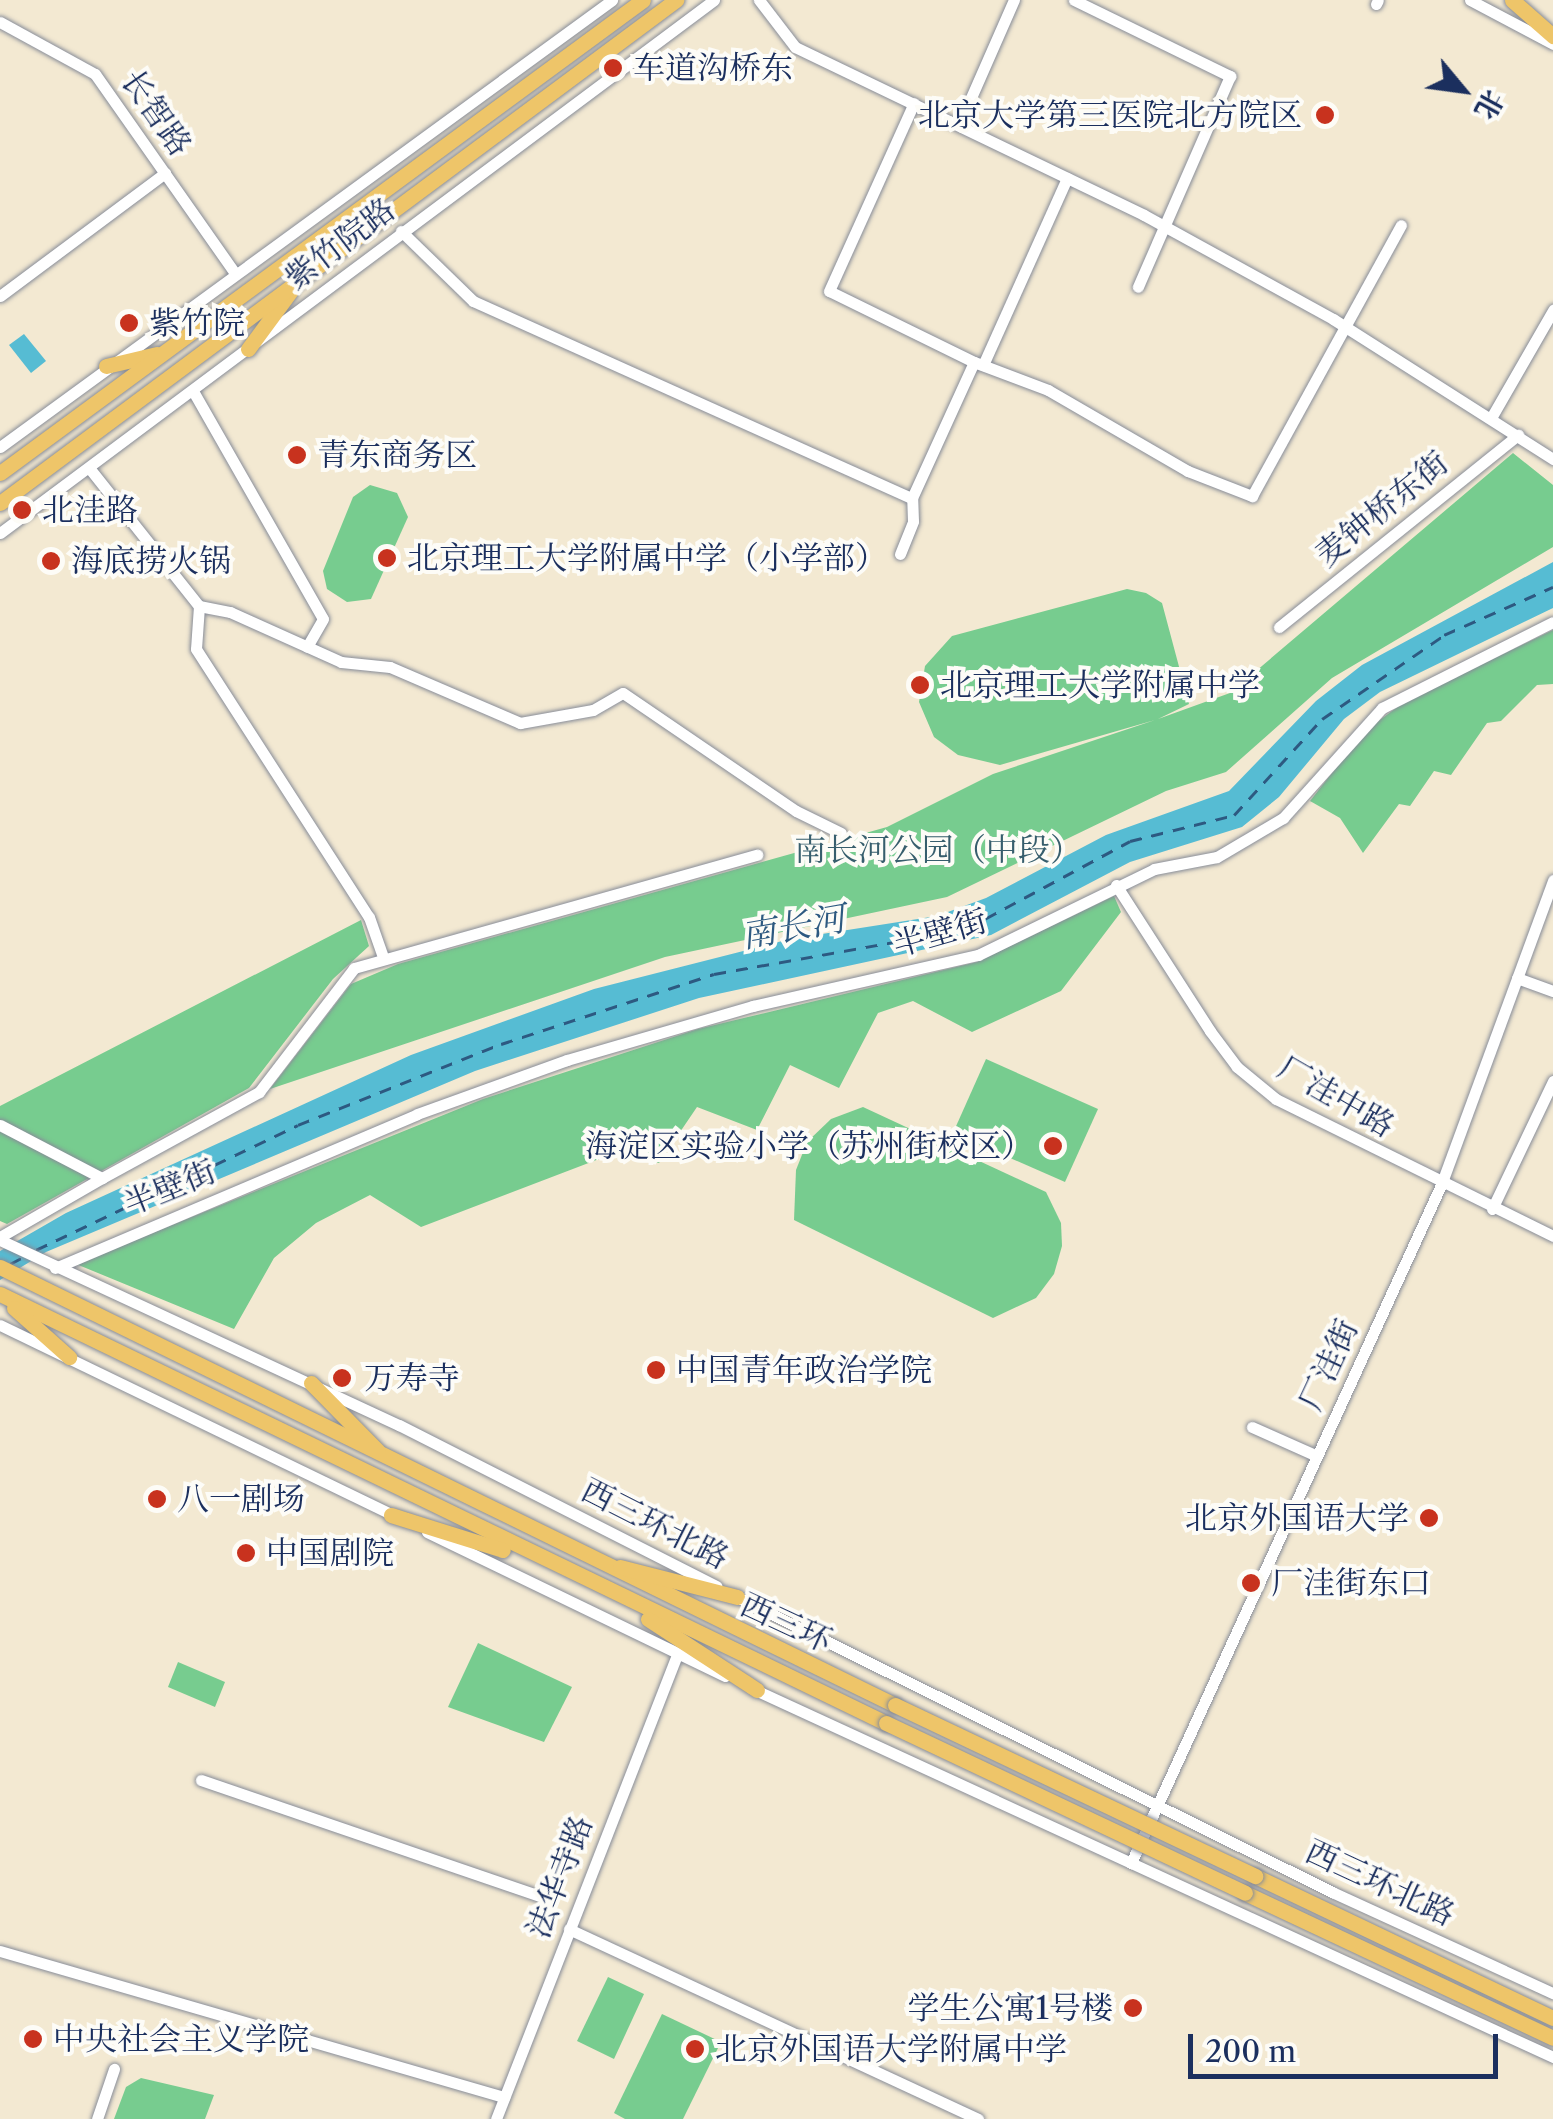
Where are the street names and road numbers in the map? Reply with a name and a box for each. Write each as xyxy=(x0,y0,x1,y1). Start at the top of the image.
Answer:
street label: 长智路 xyxy=(113,63,199,163)
street label: 紫竹院路 xyxy=(277,190,403,298)
street label: 麦钟桥东街 xyxy=(1308,444,1456,574)
street label: 半壁街 xyxy=(889,901,991,965)
street label: 厂洼中路 xyxy=(1271,1048,1401,1146)
street label: 半壁街 xyxy=(118,1152,222,1224)
street label: 厂洼街 xyxy=(1291,1313,1367,1417)
street label: 西三环北路 xyxy=(575,1471,735,1577)
street label: 西三环 xyxy=(734,1585,838,1661)
street label: 法华寺路 xyxy=(519,1810,601,1944)
street label: 西三环北路 xyxy=(1299,1832,1461,1934)

